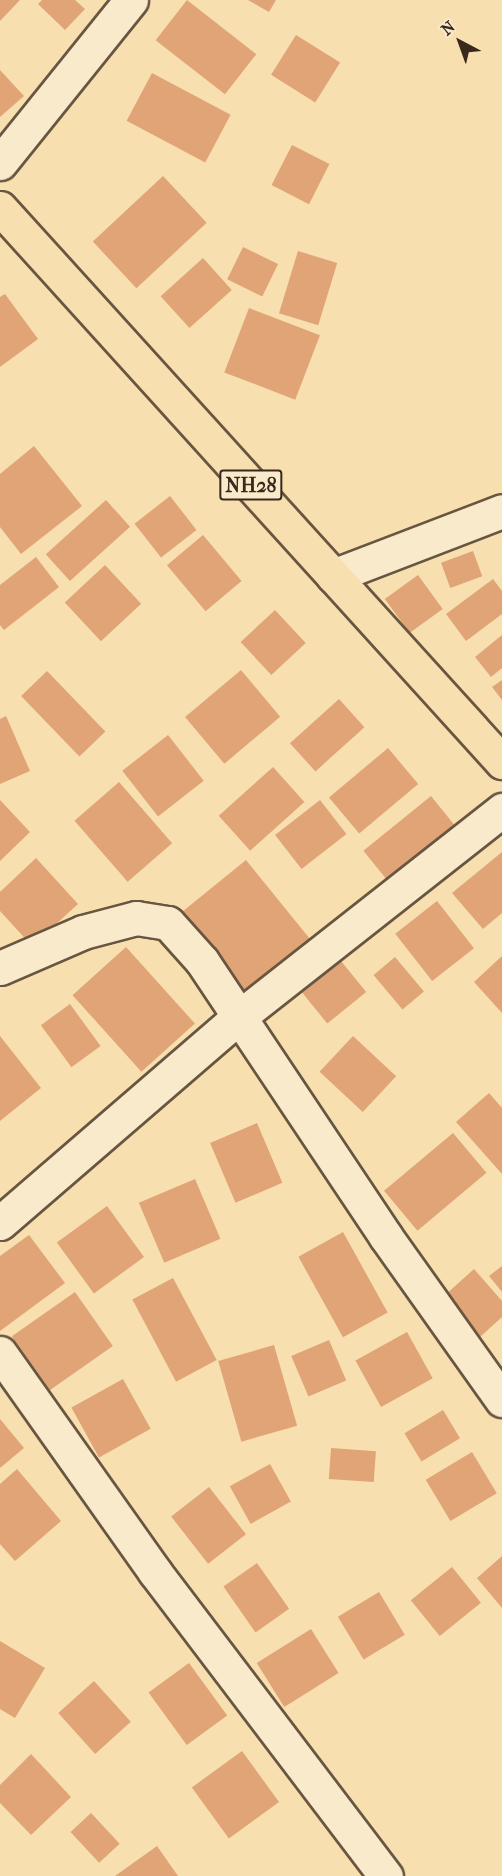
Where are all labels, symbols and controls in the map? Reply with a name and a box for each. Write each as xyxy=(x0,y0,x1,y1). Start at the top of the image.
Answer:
north arrow xyxy=(430,12,490,72)
text: N xyxy=(437,17,459,39)
road number: NH28 xyxy=(218,468,284,502)

